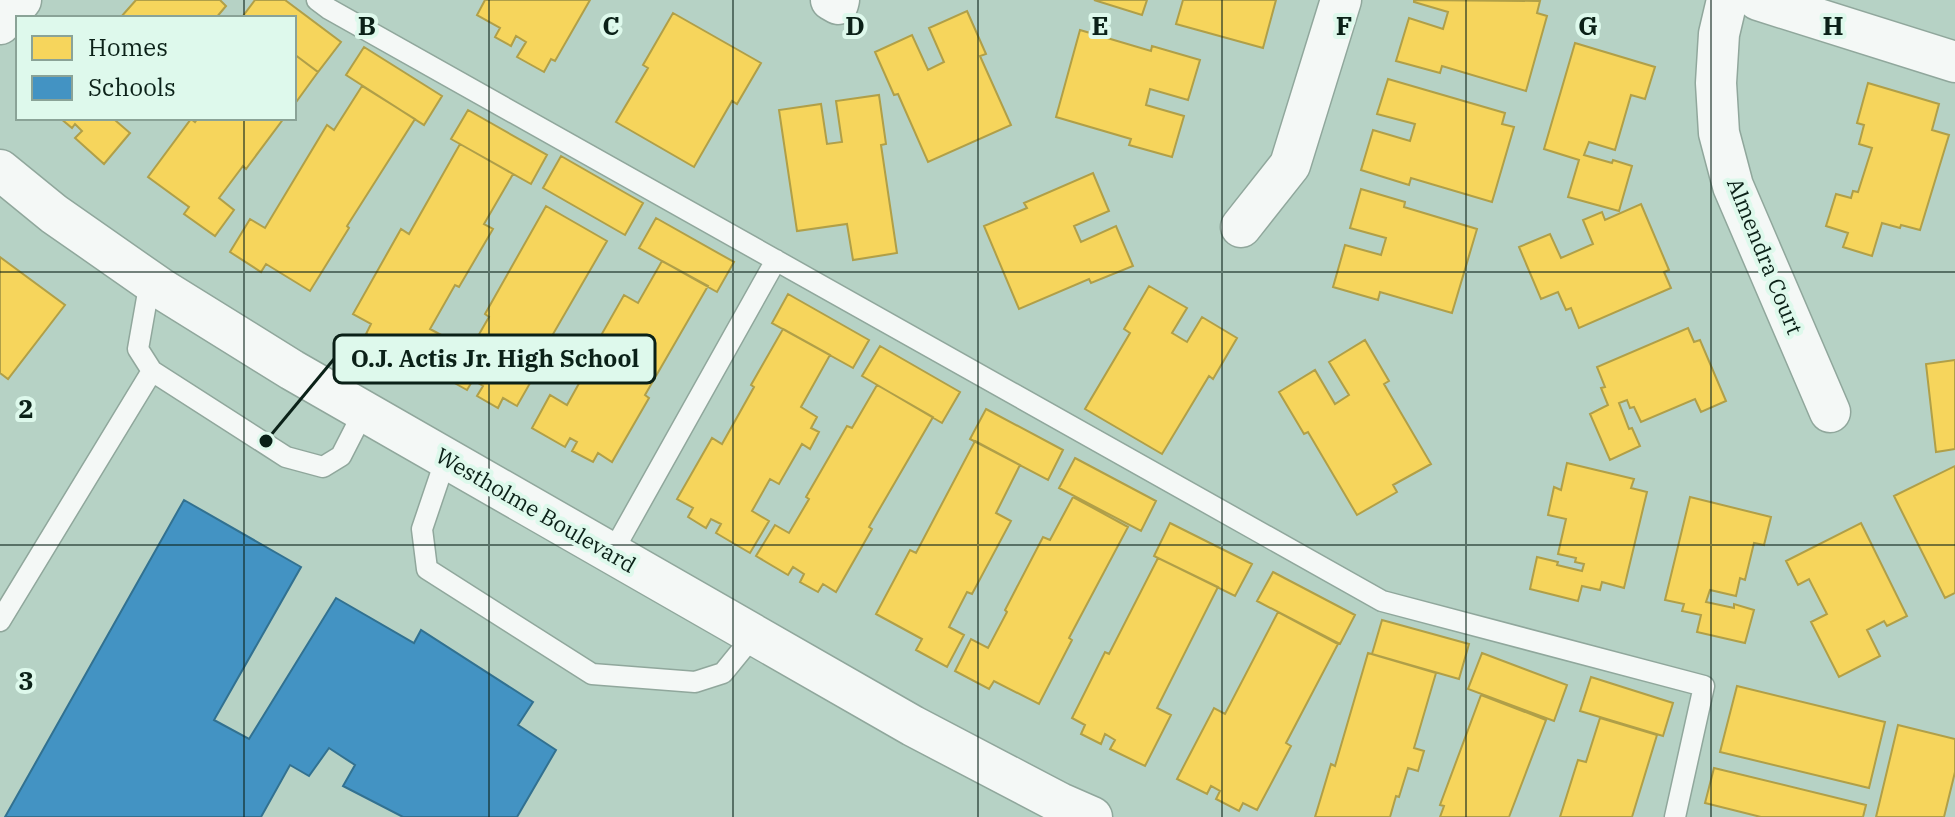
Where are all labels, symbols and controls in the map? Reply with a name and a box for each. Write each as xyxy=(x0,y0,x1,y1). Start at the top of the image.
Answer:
text: B xyxy=(358,8,376,42)
text: C xyxy=(602,8,620,42)
text: D xyxy=(845,8,865,42)
text: E xyxy=(1091,8,1109,42)
text: F xyxy=(1336,8,1352,42)
text: G xyxy=(1578,8,1598,42)
text: H xyxy=(1822,8,1844,42)
legend xyxy=(16,16,296,120)
text: Homes xyxy=(88,31,168,63)
text: Schools xyxy=(88,71,176,103)
street label: Almendra Court xyxy=(1721,173,1810,339)
callout: O.J. Actis Jr. High School xyxy=(334,335,655,383)
text: O.J. Actis Jr. High School xyxy=(351,342,639,374)
text: 2 xyxy=(18,391,34,425)
street label: Westholme Boulevard xyxy=(431,440,642,579)
text: 3 xyxy=(18,663,34,697)

